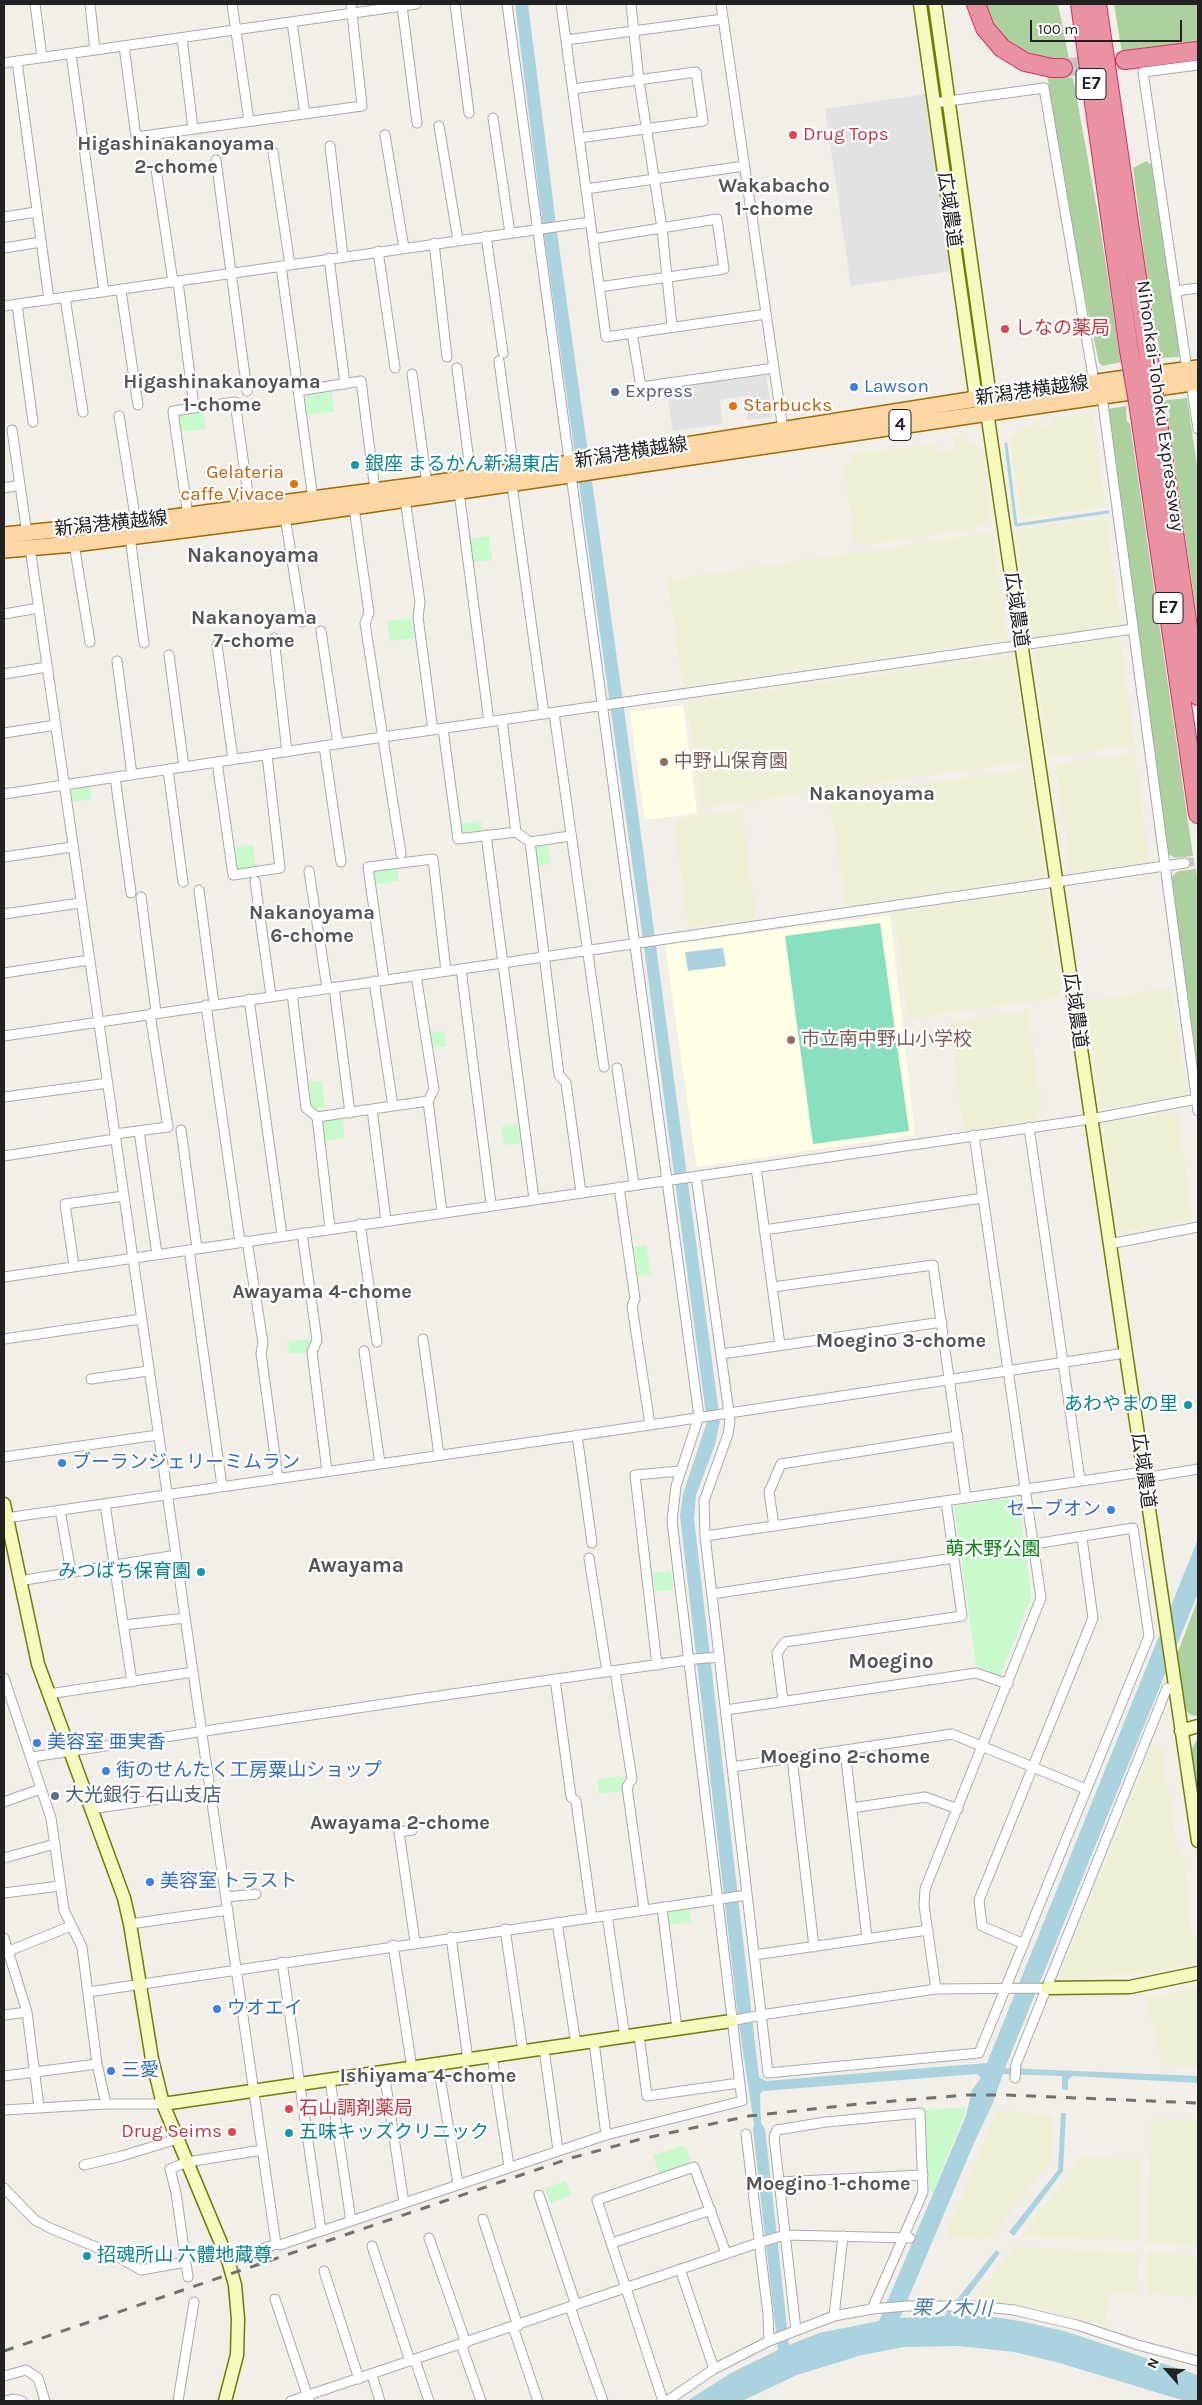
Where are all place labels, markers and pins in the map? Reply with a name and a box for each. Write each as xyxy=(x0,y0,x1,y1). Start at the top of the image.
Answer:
place label: Drug Tops xyxy=(803,124,889,146)
marker: Drug Tops xyxy=(787,129,799,141)
place label: しなの薬局 xyxy=(1015,318,1110,340)
marker: しなの薬局 xyxy=(999,323,1011,335)
place label: Lawson xyxy=(864,376,929,398)
place label: Express xyxy=(625,381,693,403)
marker: Lawson xyxy=(848,381,860,393)
marker: Express xyxy=(609,386,621,398)
place label: Starbucks xyxy=(743,395,832,417)
marker: Starbucks xyxy=(727,400,739,412)
place label: 銀座 まるかん新潟東店 xyxy=(365,454,560,476)
marker: 銀座 まるかん新潟東店 xyxy=(349,459,361,471)
place label: Gelateria caffe Vivace xyxy=(181,462,284,506)
marker: Gelateria caffe Vivace xyxy=(288,478,300,490)
place label: 中野山保育園 xyxy=(674,751,788,773)
marker: 中野山保育園 xyxy=(658,756,670,768)
place label: 市立南中野山小学校 xyxy=(801,1029,972,1051)
marker: 市立南中野山小学校 xyxy=(785,1034,797,1046)
place label: あわやまの里 xyxy=(1064,1394,1178,1416)
marker: あわやまの里 xyxy=(1182,1399,1194,1411)
place label: ブーランジェリーミムラン xyxy=(72,1452,300,1474)
marker: ブーランジェリーミムラン xyxy=(56,1457,68,1469)
place label: セーブオン xyxy=(1006,1499,1101,1521)
marker: セーブオン xyxy=(1105,1504,1117,1516)
place label: みつばち保育園 xyxy=(58,1561,191,1583)
marker: みつばち保育園 xyxy=(195,1566,207,1578)
place label: 美容室 亜実香 xyxy=(47,1732,166,1754)
marker: 美容室 亜実香 xyxy=(31,1737,43,1749)
place label: 街のせんたく工房粟山ショップ xyxy=(116,1760,382,1782)
marker: 街のせんたく工房粟山ショップ xyxy=(100,1765,112,1777)
place label: 大光銀行 石山支店 xyxy=(65,1785,222,1807)
marker: 大光銀行 石山支店 xyxy=(49,1790,61,1802)
place label: 美容室 トラスト xyxy=(160,1871,298,1893)
marker: 美容室 トラスト xyxy=(144,1876,156,1888)
place label: ウオエイ xyxy=(227,1998,303,2020)
marker: ウオエイ xyxy=(211,2003,223,2015)
place label: 三愛 xyxy=(121,2060,159,2082)
marker: 三愛 xyxy=(105,2065,117,2077)
place label: 石山調剤薬局 xyxy=(299,2098,413,2120)
marker: 石山調剤薬局 xyxy=(283,2103,295,2115)
place label: Drug Seims xyxy=(121,2121,222,2143)
place label: 五味キッズクリニック xyxy=(299,2122,489,2144)
marker: Drug Seims xyxy=(226,2126,238,2138)
marker: 五味キッズクリニック xyxy=(283,2127,295,2139)
place label: 招魂所山 六體地蔵尊 xyxy=(97,2245,273,2267)
marker: 招魂所山 六體地蔵尊 xyxy=(81,2250,93,2262)

